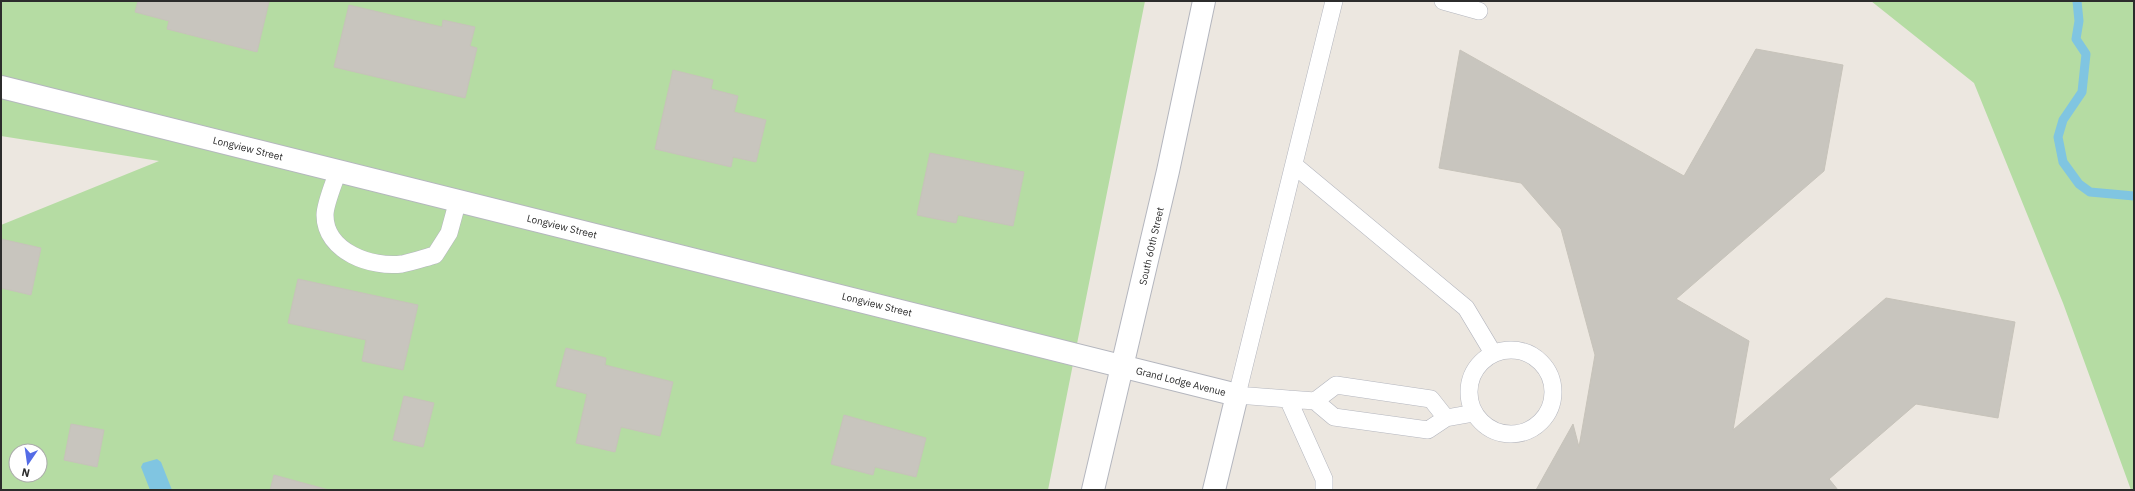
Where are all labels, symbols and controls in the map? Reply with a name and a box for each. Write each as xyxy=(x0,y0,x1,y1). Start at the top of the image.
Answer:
street label: Longview Street xyxy=(211,133,285,164)
street label: South 60th Street xyxy=(1136,205,1167,286)
street label: Longview Street xyxy=(525,211,599,242)
street label: Longview Street xyxy=(840,289,914,320)
street label: Grand Lodge Avenue xyxy=(1134,364,1228,399)
north arrow xyxy=(8,443,48,483)
text: N xyxy=(20,465,31,480)

